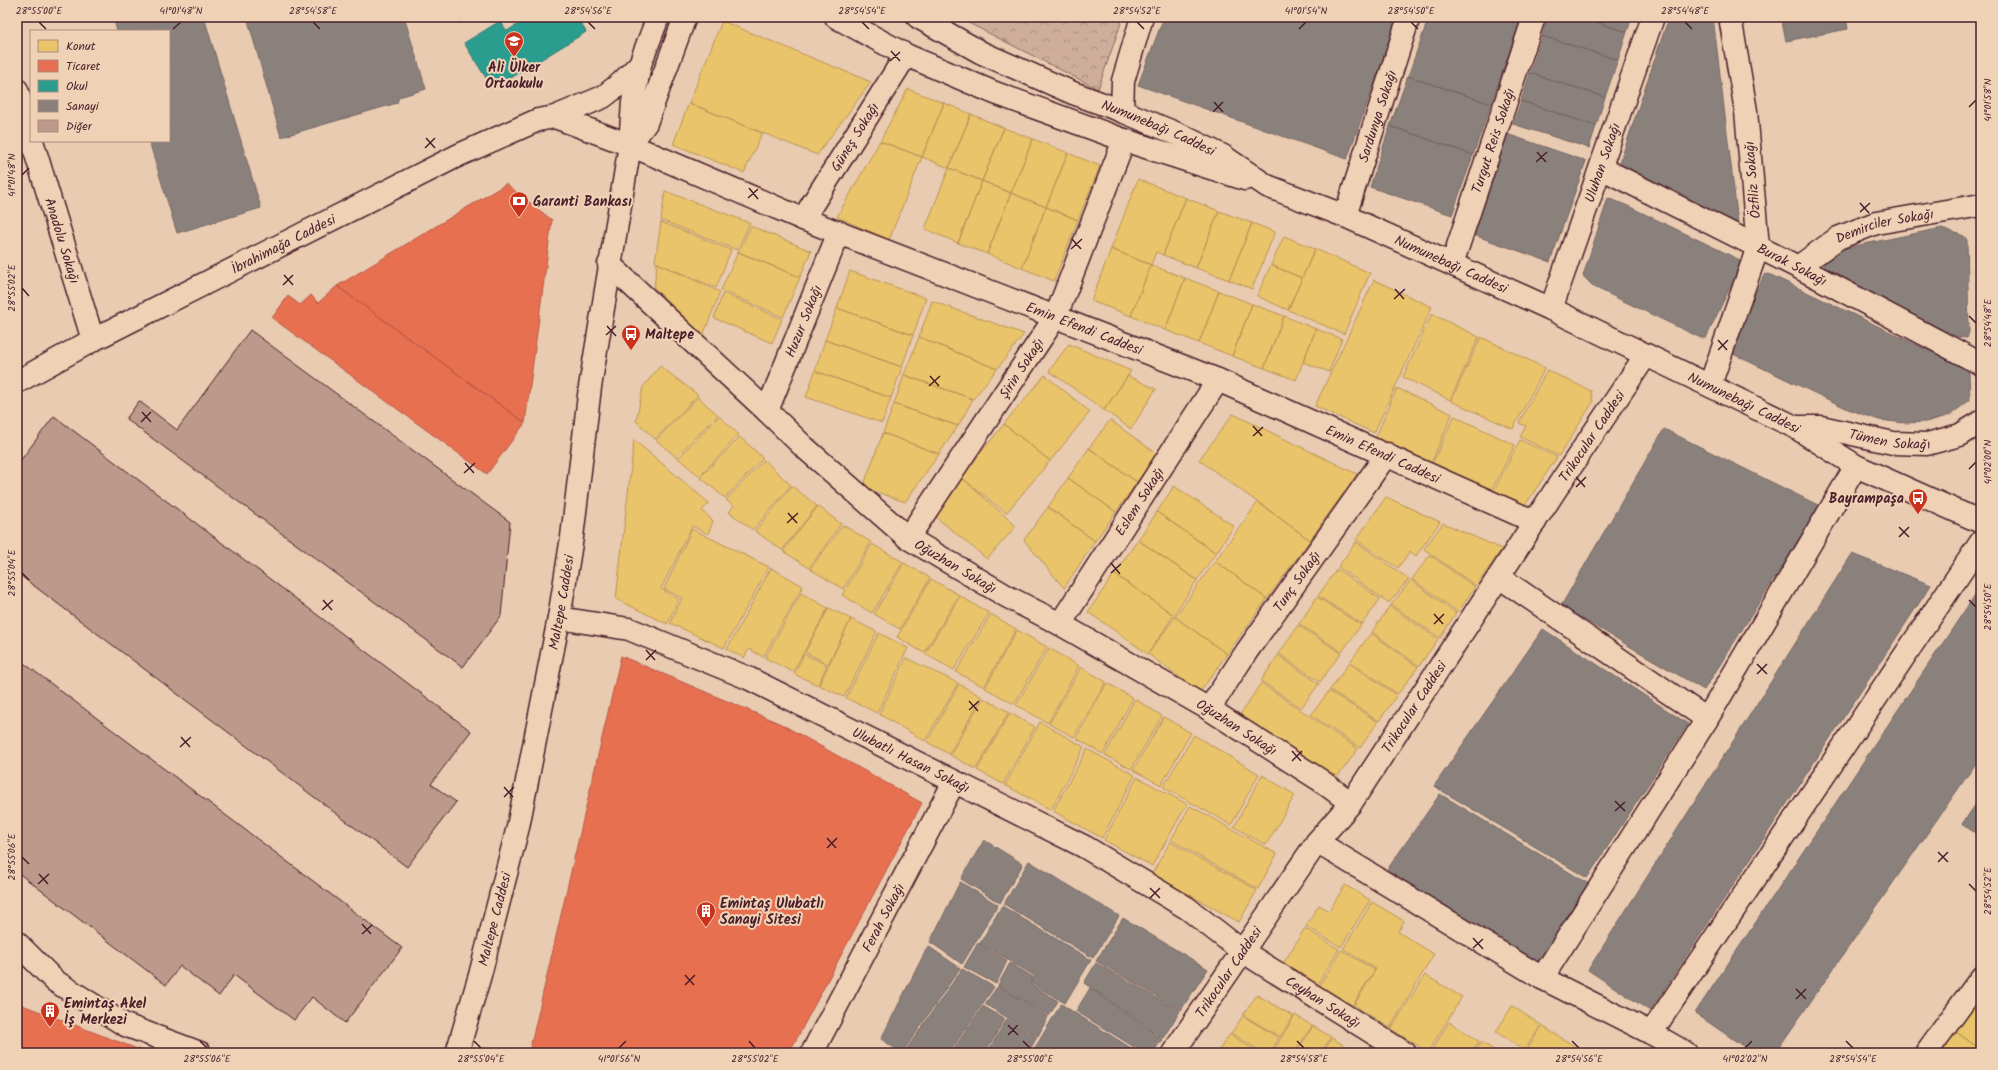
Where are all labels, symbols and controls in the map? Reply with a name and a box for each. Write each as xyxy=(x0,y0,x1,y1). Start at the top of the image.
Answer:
text: 28°55'00"E xyxy=(16,3,63,19)
text: 41°01'48"N xyxy=(159,3,203,19)
text: 28°54'58"E xyxy=(289,3,338,19)
text: 28°54'56"E xyxy=(564,3,613,19)
text: 28°54'54"E xyxy=(838,3,887,19)
text: 28°54'52"E xyxy=(1113,3,1162,19)
text: 41°01'54"N xyxy=(1285,3,1328,19)
text: 28°54'50"E xyxy=(1387,3,1436,19)
text: 28°54'48"E xyxy=(1661,3,1710,19)
legend xyxy=(30,30,170,142)
school or university icon: Ali Ülker Ortaokulu xyxy=(503,30,525,58)
text: Konut xyxy=(66,37,96,56)
text: Ticaret xyxy=(66,57,101,76)
place label: Ali Ülker Ortaokulu xyxy=(485,57,543,95)
street label: Sardunya Sokağı xyxy=(1353,67,1403,165)
text: Okul xyxy=(66,77,88,96)
text: 41°01'58"N xyxy=(1980,78,1996,122)
street label: Turgut Reis Sokağı xyxy=(1466,85,1522,197)
street label: Numunebağı Caddesi xyxy=(1098,94,1219,163)
text: Sanayi xyxy=(66,97,100,116)
street label: Güneş Sokağı xyxy=(825,98,886,176)
text: Diğer xyxy=(66,117,93,136)
street label: Uluhan Sokağı xyxy=(1579,120,1627,206)
street label: Özfiliz Sokağı xyxy=(1739,140,1767,220)
text: 41°01'48"N xyxy=(4,153,20,197)
bank icon: Garanti Bankası xyxy=(508,190,530,218)
place label: Garanti Bankası xyxy=(533,191,632,213)
street label: Anadolu Sokağı xyxy=(38,195,85,287)
street label: Demirciler Sokağı xyxy=(1832,203,1936,250)
street label: İbrahimağa Caddesi xyxy=(227,209,341,280)
street label: Numunebağı Caddesi xyxy=(1391,230,1512,300)
street label: Burak Sokağı xyxy=(1753,238,1831,293)
text: 28°55'02"E xyxy=(4,263,20,312)
street label: Huzur Sokağı xyxy=(780,281,829,361)
street label: Emin Efendi Caddesi xyxy=(1022,296,1146,362)
text: 28°54'48"E xyxy=(1980,298,1996,347)
bus stop icon: Maltepe xyxy=(620,323,642,351)
place label: Maltepe xyxy=(645,324,694,346)
street label: Şirin Sokağı xyxy=(994,334,1051,404)
street label: Numunebağı Caddesi xyxy=(1684,367,1805,440)
street label: Trikocular Caddesi xyxy=(1554,386,1632,487)
street label: Emin Efendi Caddesi xyxy=(1322,419,1444,490)
street label: Tümen Sokağı xyxy=(1847,424,1934,456)
text: 41°02'00"N xyxy=(1980,440,1996,484)
street label: Eslem Sokağı xyxy=(1110,463,1171,541)
bus stop icon: Bayrampaşa xyxy=(1907,487,1929,515)
place label: Bayrampaşa xyxy=(1829,488,1904,510)
street label: Oğuzhan Sokağı xyxy=(910,534,1001,600)
street label: Tunç Sokağı xyxy=(1268,546,1327,617)
text: 28°55'04"E xyxy=(4,548,20,597)
street label: Maltepe Caddesi xyxy=(543,553,581,652)
text: 28°54'50"E xyxy=(1980,582,1996,631)
street label: Trikocular Caddesi xyxy=(1376,656,1453,758)
street label: Oğuzhan Sokağı xyxy=(1192,694,1282,762)
street label: Ulubatlı Hasan Sokağı xyxy=(848,722,974,800)
text: 28°55'06"E xyxy=(4,832,20,881)
text: 28°54'52"E xyxy=(1980,866,1996,915)
street label: Maltepe Caddesi xyxy=(473,870,518,969)
street label: Ferah Sokağı xyxy=(857,879,911,956)
place label: Emintaş Ulubatlı Sanayi Sitesi xyxy=(720,893,824,931)
building icon: Emintaş Ulubatlı Sanayi Sitesi xyxy=(695,900,717,928)
street label: Trikocular Caddesi xyxy=(1190,922,1268,1023)
street label: Ceyhan Sokağı xyxy=(1281,971,1365,1035)
place label: Emintaş Akel İş Merkezi xyxy=(64,993,147,1031)
building icon: Emintaş Akel İş Merkezi xyxy=(39,1000,61,1028)
text: 28°55'06"E xyxy=(183,1051,232,1067)
text: 28°55'04"E xyxy=(457,1051,506,1067)
text: 41°01'56"N xyxy=(598,1051,641,1067)
text: 28°55'02"E xyxy=(731,1051,780,1067)
text: 28°55'00"E xyxy=(1007,1051,1054,1067)
text: 28°54'58"E xyxy=(1280,1051,1329,1067)
text: 28°54'56"E xyxy=(1555,1051,1604,1067)
text: 41°02'02"N xyxy=(1722,1051,1768,1067)
text: 28°54'54"E xyxy=(1829,1051,1878,1067)

